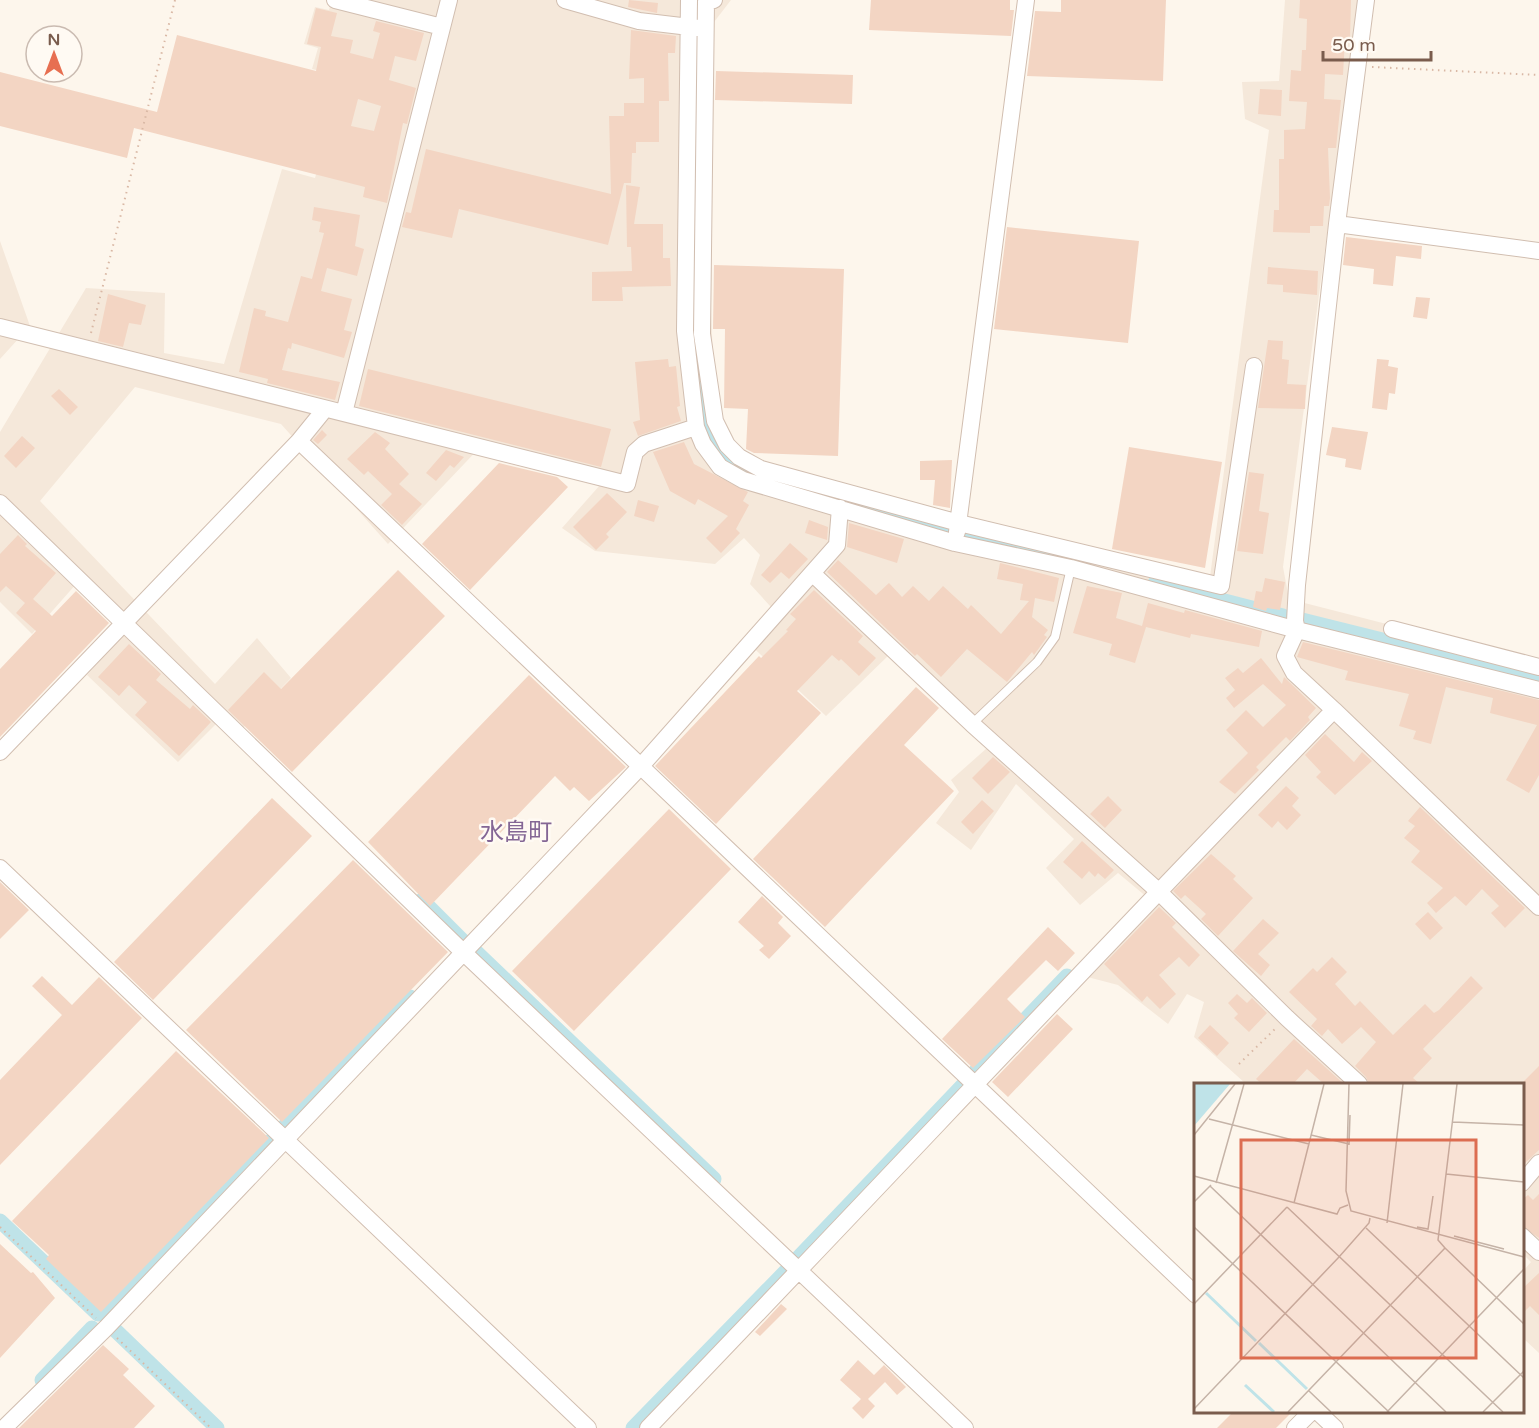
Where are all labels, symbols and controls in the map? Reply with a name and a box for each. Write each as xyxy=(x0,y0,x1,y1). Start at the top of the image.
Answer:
north arrow xyxy=(24,24,84,84)
scale bar xyxy=(1323,24,1431,62)
text: N xyxy=(48,30,60,50)
text: 50 m xyxy=(1332,34,1376,56)
district label: 水島町 xyxy=(480,818,552,847)
inset map xyxy=(1194,1083,1524,1413)

